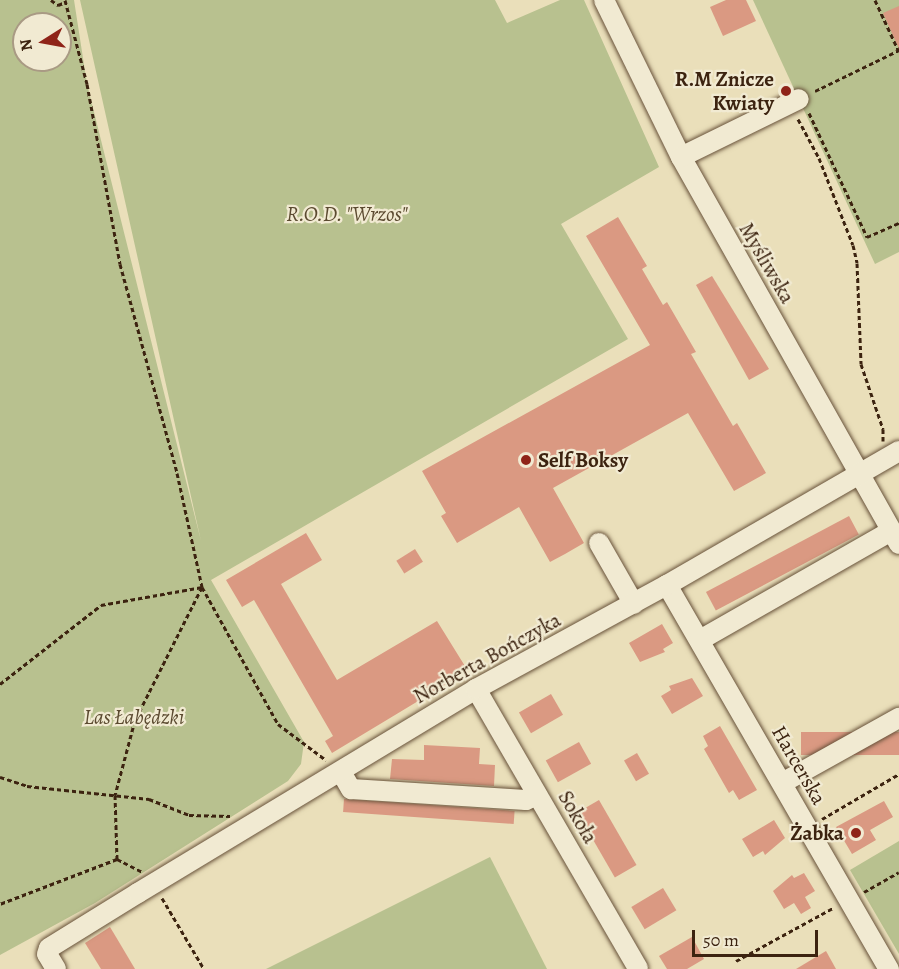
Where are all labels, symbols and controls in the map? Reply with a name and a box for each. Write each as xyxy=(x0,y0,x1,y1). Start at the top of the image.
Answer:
north arrow xyxy=(12,12,72,72)
text: N xyxy=(14,37,38,53)
place label: R.M Znicze Kwiaty xyxy=(675,66,774,116)
marker: R.M Znicze Kwiaty xyxy=(779,84,793,98)
park label: R.O.D. "Wrzos" xyxy=(286,201,408,227)
street label: Myśliwska xyxy=(734,218,800,308)
place label: Self Boksy xyxy=(538,447,628,473)
marker: Self Boksy xyxy=(519,453,533,467)
street label: Norberta Bończyka xyxy=(409,607,565,709)
park label: Las Łabędzki xyxy=(84,704,184,730)
street label: Harcerska xyxy=(766,721,832,809)
street label: Sokoła xyxy=(553,786,603,848)
place label: Żabka xyxy=(790,820,844,846)
marker: Żabka xyxy=(849,826,863,840)
scale bar xyxy=(695,918,821,956)
text: 50 m xyxy=(703,928,739,952)

